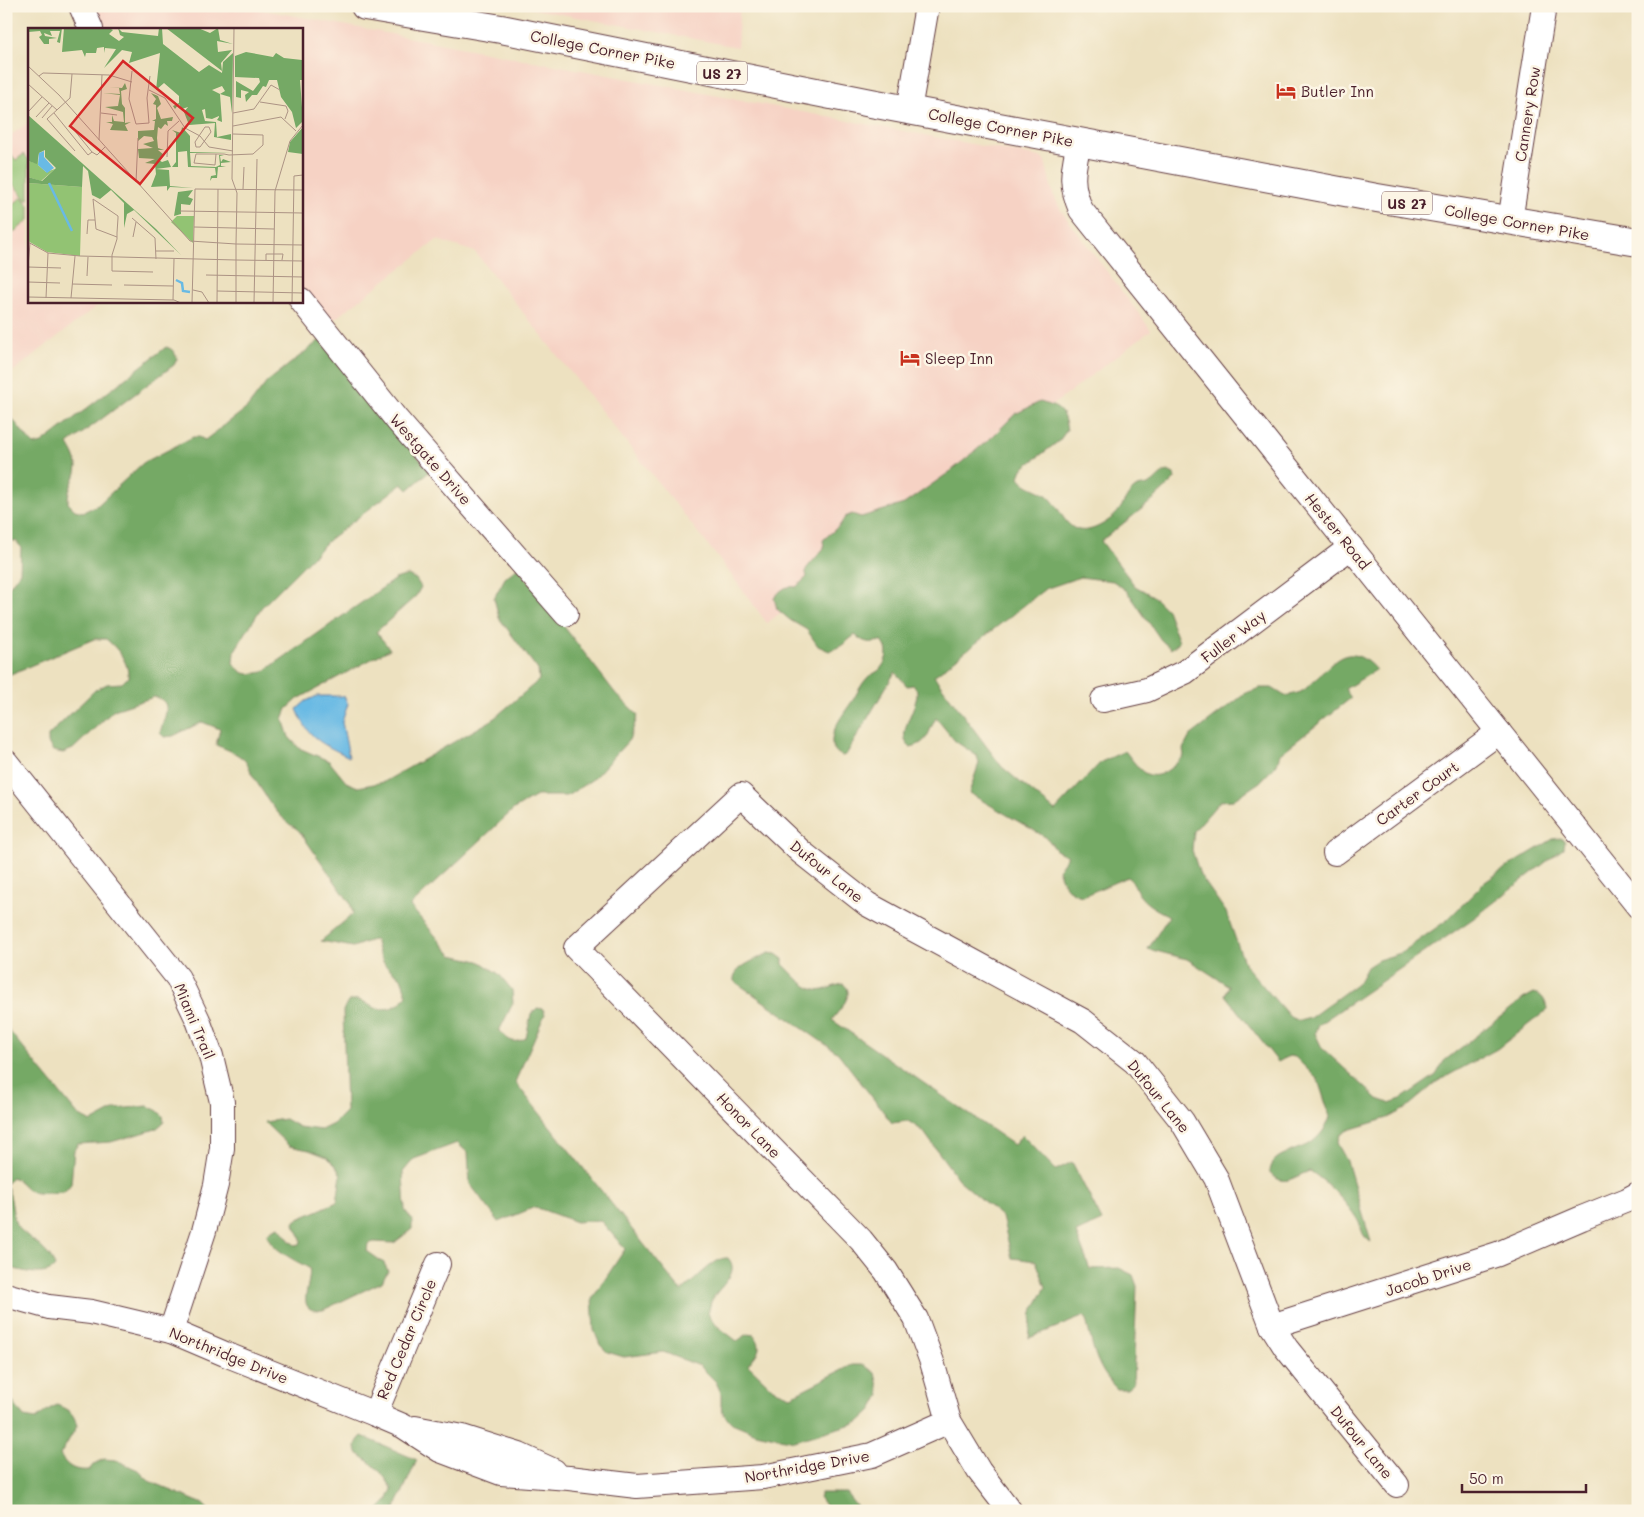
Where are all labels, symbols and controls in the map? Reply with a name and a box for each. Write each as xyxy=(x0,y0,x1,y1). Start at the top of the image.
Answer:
street label: College Corner Pike xyxy=(529,25,677,73)
inset map xyxy=(28,28,302,302)
road number: US 27 xyxy=(697,62,747,84)
street label: Cannery Row xyxy=(1510,65,1544,163)
hotel icon: Butler Inn xyxy=(1275,80,1297,102)
place label: Butler Inn xyxy=(1301,81,1374,101)
street label: College Corner Pike xyxy=(927,103,1075,151)
road number: US 27 xyxy=(1382,192,1432,214)
street label: College Corner Pike xyxy=(1443,199,1591,245)
hotel icon: Sleep Inn xyxy=(899,347,921,369)
place label: Sleep Inn xyxy=(925,348,993,368)
street label: Westgate Drive xyxy=(386,409,476,509)
street label: Hester Road xyxy=(1301,489,1375,573)
street label: Fuller Way xyxy=(1197,605,1270,667)
street label: Carter Court xyxy=(1372,756,1462,830)
street label: Dufour Lane xyxy=(786,835,868,907)
street label: Miami Trail xyxy=(170,980,220,1062)
street label: Dufour Lane xyxy=(1123,1055,1195,1137)
street label: Honor Lane xyxy=(713,1088,785,1162)
street label: Jacob Drive xyxy=(1382,1254,1474,1300)
street label: Red Cedar Circle xyxy=(372,1276,440,1402)
street label: Northridge Drive xyxy=(167,1322,291,1388)
street label: Dufour Lane xyxy=(1326,1401,1398,1483)
street label: Northridge Drive xyxy=(743,1445,871,1487)
scale bar xyxy=(1462,1462,1585,1494)
text: 50 m xyxy=(1469,1468,1504,1488)

